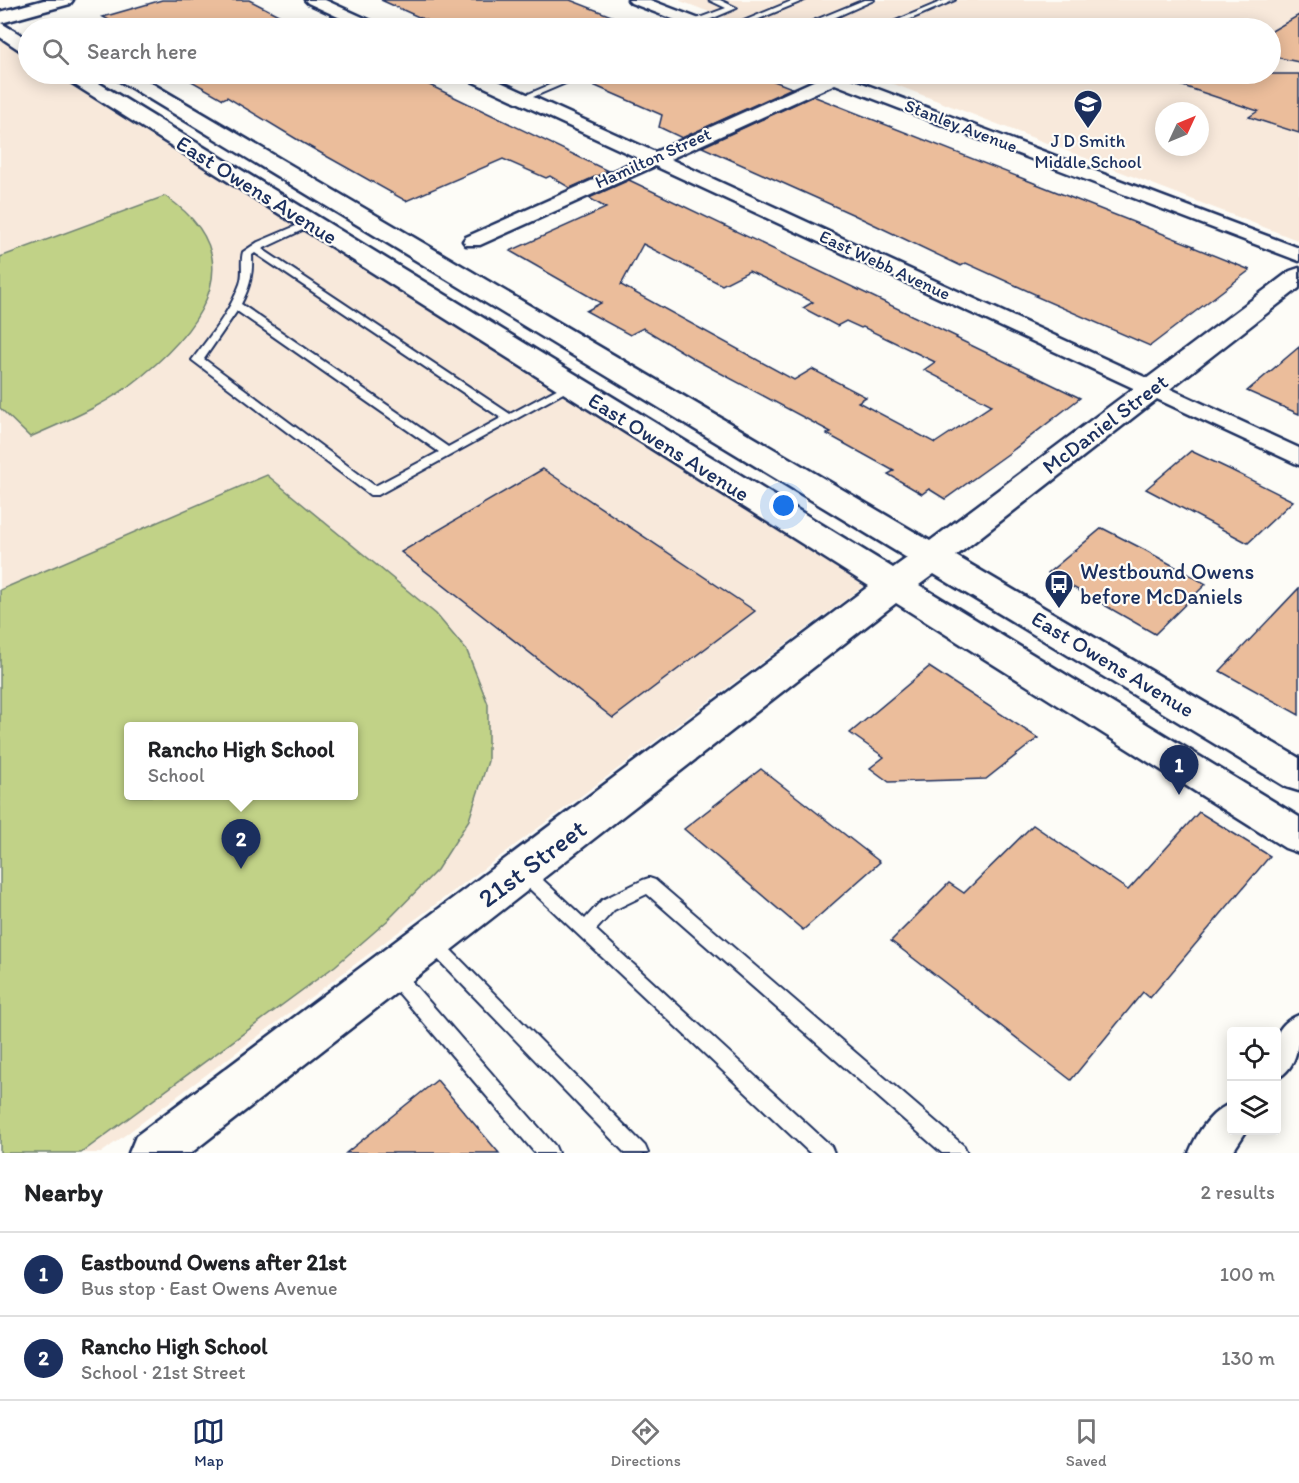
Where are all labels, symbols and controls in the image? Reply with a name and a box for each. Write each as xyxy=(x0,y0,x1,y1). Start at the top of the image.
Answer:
search box xyxy=(18,18,1281,84)
icon: search xyxy=(39,35,72,68)
text: Search here xyxy=(87,38,197,65)
school or university icon: J D Smith Middle School xyxy=(1072,88,1104,130)
street label: Stanley Avenue xyxy=(901,94,1021,158)
north arrow xyxy=(1155,102,1209,156)
street label: Hamilton Street xyxy=(592,122,715,193)
street label: East Owens Avenue xyxy=(171,130,343,250)
place label: J D Smith Middle School xyxy=(1034,130,1142,173)
street label: East Webb Avenue xyxy=(816,225,954,305)
street label: McDaniel Street xyxy=(1037,368,1173,480)
street label: East Owens Avenue xyxy=(583,387,755,507)
your location xyxy=(769,491,798,520)
place label: Westbound Owens before McDaniels xyxy=(1080,558,1254,610)
bus stop icon: Westbound Owens before McDaniels xyxy=(1043,568,1075,610)
street label: East Owens Avenue xyxy=(1027,605,1199,723)
popup xyxy=(124,722,358,800)
text: Rancho High School xyxy=(148,736,334,763)
pin: 1 xyxy=(1160,746,1198,795)
text: School xyxy=(148,763,205,787)
street label: 21st Street xyxy=(471,812,593,914)
pin: 2 xyxy=(222,820,260,869)
map controls xyxy=(1227,1027,1281,1135)
button: locate xyxy=(1227,1027,1281,1081)
button: layers xyxy=(1227,1081,1281,1135)
text: Nearby xyxy=(24,1176,103,1208)
text: 2 results xyxy=(1201,1180,1275,1204)
text: Eastbound Owens after 21st xyxy=(81,1249,346,1276)
text: 1 xyxy=(39,1262,48,1286)
text: 100 m xyxy=(1220,1262,1275,1286)
text: Bus stop · East Owens Avenue xyxy=(81,1276,338,1300)
text: Rancho High School xyxy=(81,1333,268,1360)
text: 2 xyxy=(38,1346,49,1370)
text: 130 m xyxy=(1221,1346,1275,1370)
text: School · 21st Street xyxy=(81,1360,246,1384)
tab: Map xyxy=(192,1415,225,1470)
tab: Directions xyxy=(610,1415,681,1470)
tab: Saved xyxy=(1066,1415,1107,1470)

